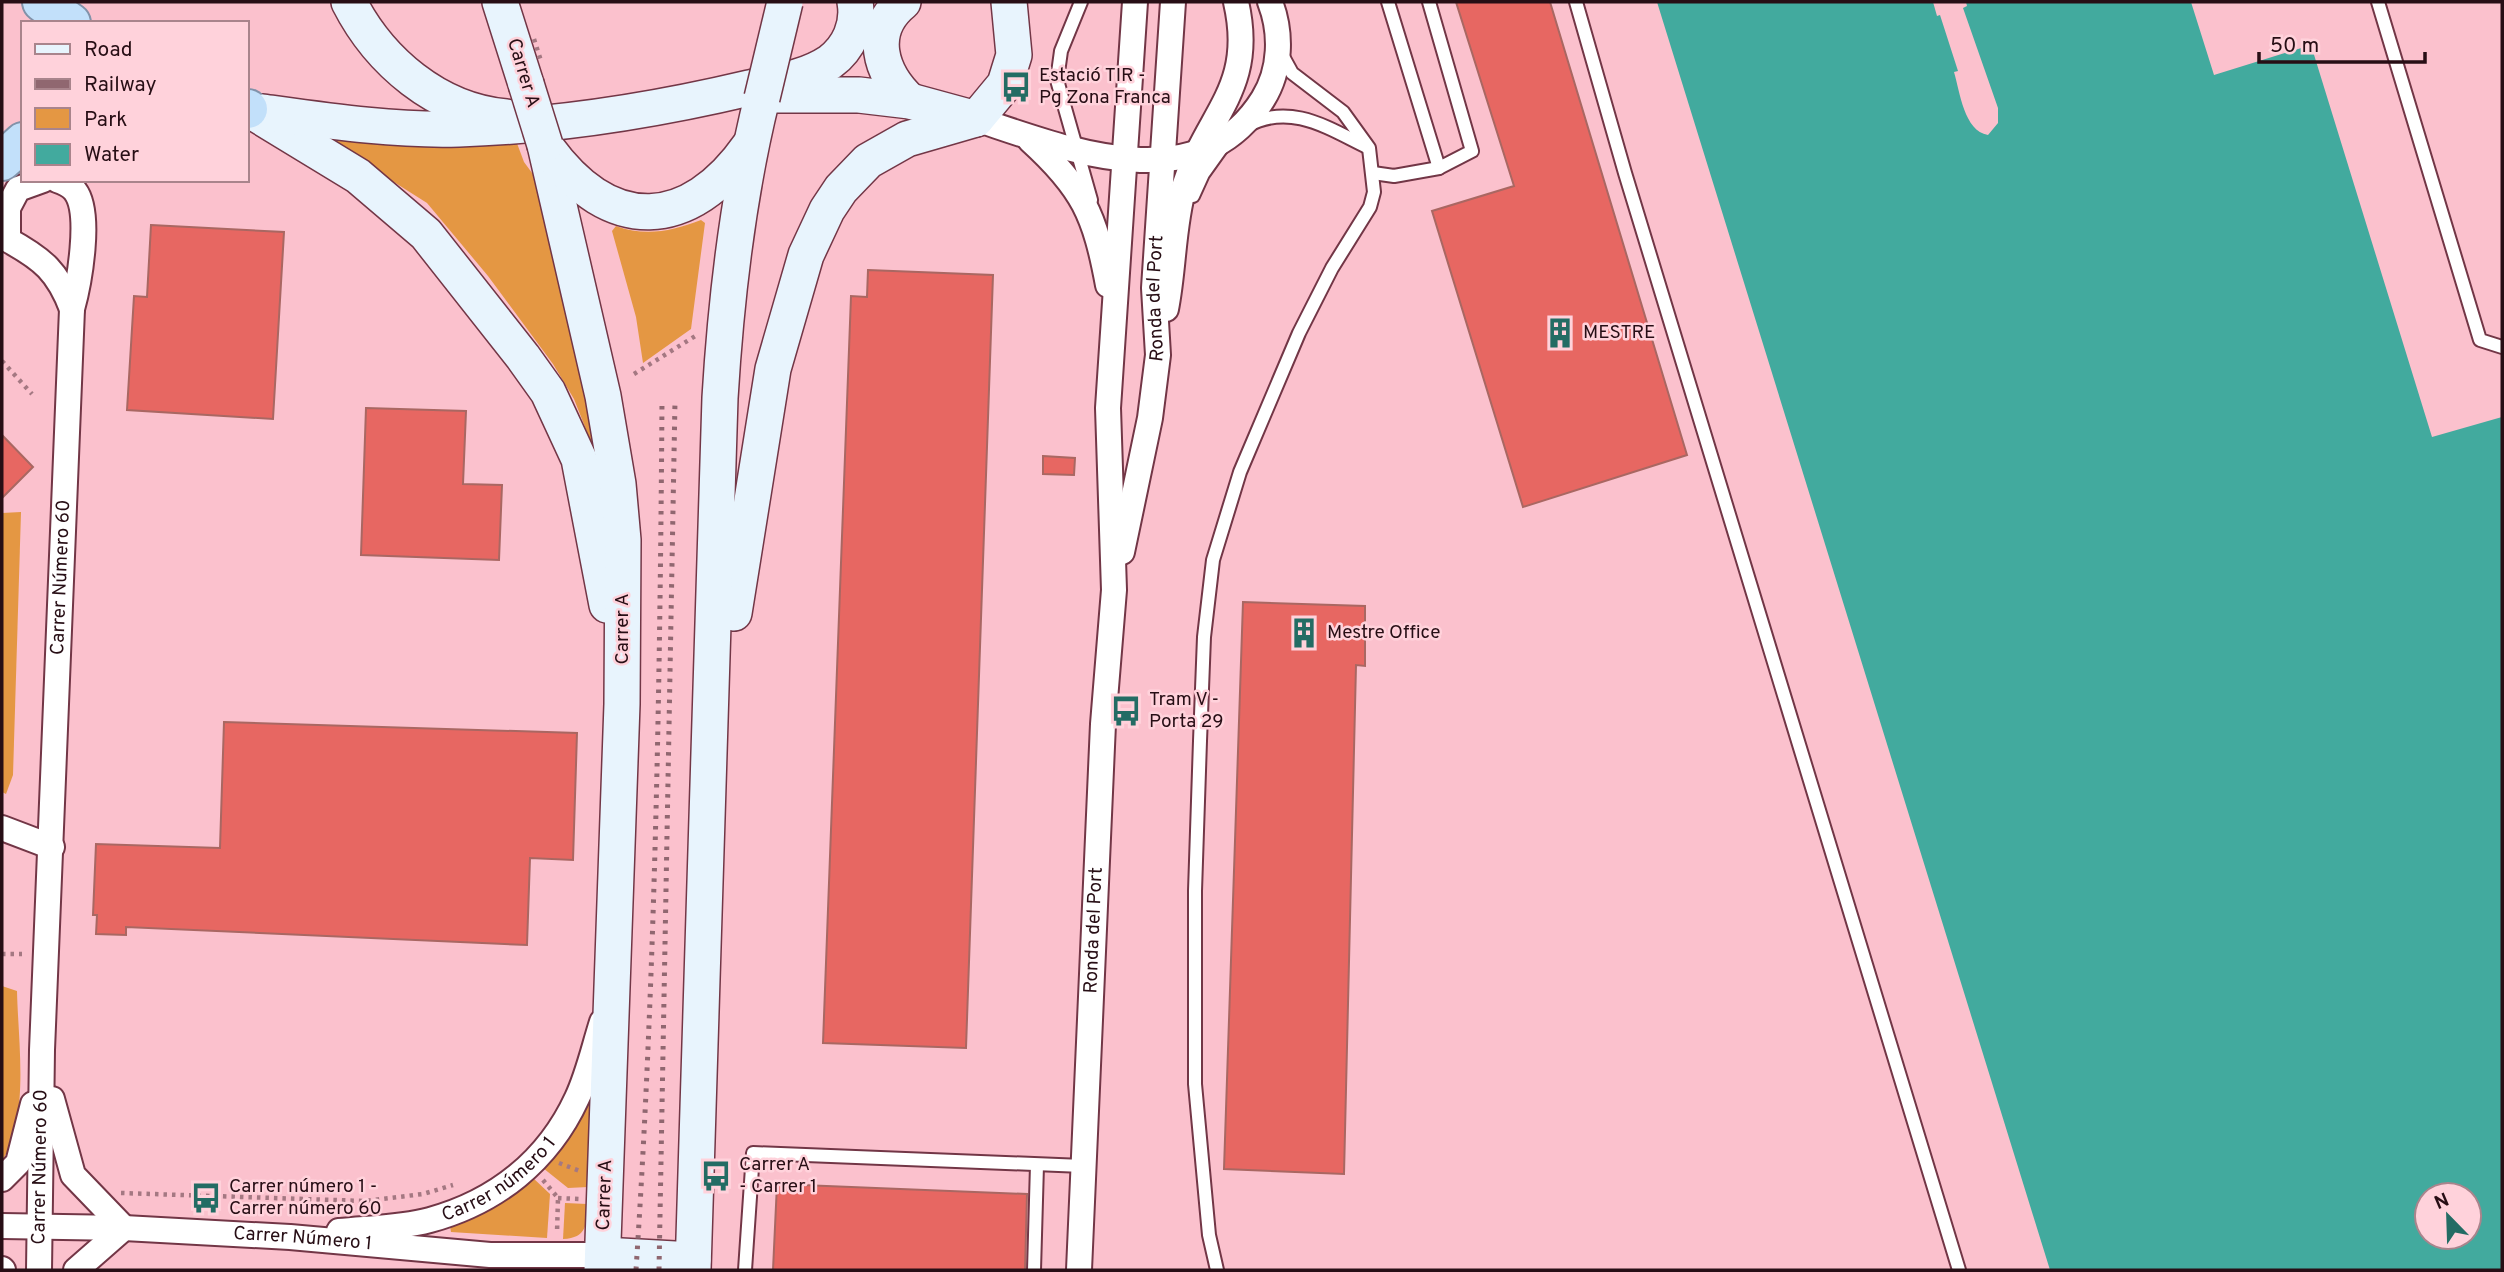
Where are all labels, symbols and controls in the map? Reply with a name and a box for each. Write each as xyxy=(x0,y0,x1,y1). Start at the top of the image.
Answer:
legend xyxy=(21,21,248,182)
scale bar xyxy=(2259,21,2425,65)
text: 50 m xyxy=(2270,33,2319,60)
street label: Carrer A xyxy=(501,35,545,111)
text: Road xyxy=(84,37,133,64)
place label: Estació TIR - Pg Zona Franca xyxy=(1039,64,1171,110)
bus stop icon: Estació TIR - Pg Zona Franca xyxy=(999,70,1033,104)
text: Railway xyxy=(84,72,157,99)
text: Park xyxy=(84,107,127,134)
text: Water xyxy=(84,142,139,169)
street label: Ronda del Port xyxy=(1142,235,1171,363)
building icon: MESTRE xyxy=(1543,316,1577,350)
place label: MESTRE xyxy=(1583,321,1655,345)
street label: Carrer Número 60 xyxy=(46,499,76,656)
street label: Carrer A xyxy=(611,593,635,665)
building icon: Mestre Office xyxy=(1287,616,1321,650)
place label: Mestre Office xyxy=(1327,621,1440,645)
place label: Tram V - Porta 29 xyxy=(1149,688,1224,734)
bus stop icon: Tram V - Porta 29 xyxy=(1109,694,1143,728)
street label: Ronda del Port xyxy=(1079,867,1109,994)
street label: Carrer Número 60 xyxy=(27,1089,53,1245)
street label: Carrer número 1 xyxy=(439,1132,562,1228)
place label: Carrer A - Carrer 1 xyxy=(739,1153,817,1199)
street label: Carrer A xyxy=(592,1159,618,1231)
bus stop icon: Carrer A - Carrer 1 xyxy=(699,1159,733,1193)
place label: Carrer número 1 - Carrer número 60 xyxy=(229,1175,382,1221)
bus stop icon: Carrer número 1 - Carrer número 60 xyxy=(189,1181,223,1215)
north arrow xyxy=(2413,1181,2483,1251)
text: N xyxy=(2431,1188,2453,1216)
street label: Carrer Número 1 xyxy=(233,1222,373,1256)

